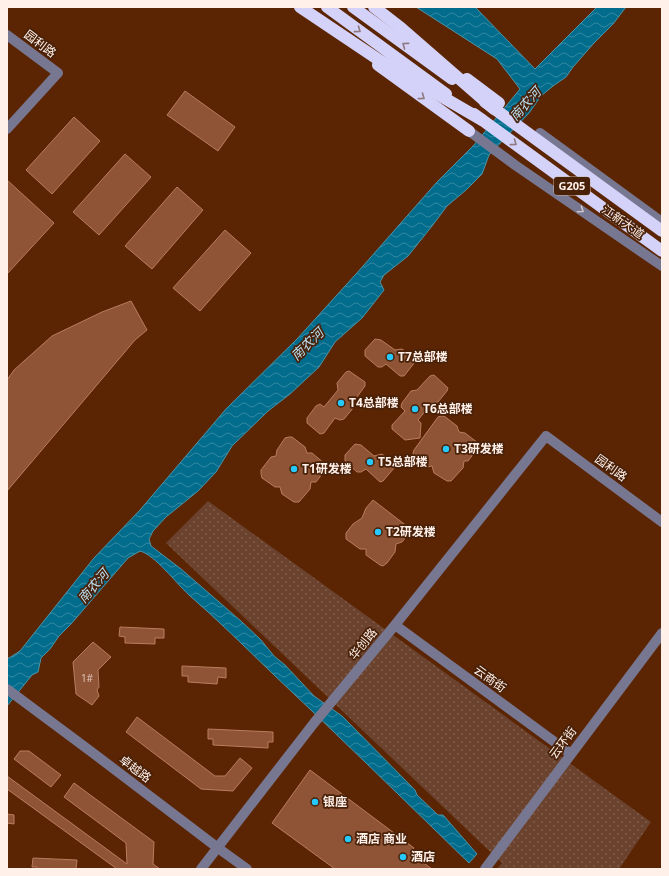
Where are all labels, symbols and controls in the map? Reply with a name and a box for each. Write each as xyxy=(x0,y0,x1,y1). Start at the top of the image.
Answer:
one-way arrow xyxy=(354,25,361,32)
street label: 园利路 xyxy=(21,26,60,61)
one-way arrow xyxy=(403,43,410,50)
water label: 南农河 xyxy=(505,81,547,125)
one-way arrow xyxy=(417,92,424,99)
one-way arrow xyxy=(509,138,516,145)
road number: G205 xyxy=(554,177,590,195)
street label: 江新大道 xyxy=(599,201,648,242)
one-way arrow xyxy=(577,206,584,213)
water label: 南农河 xyxy=(287,322,329,364)
place label: T7总部楼 xyxy=(398,348,448,365)
marker: T7总部楼 xyxy=(385,352,395,362)
place label: T4总部楼 xyxy=(349,394,399,411)
marker: T4总部楼 xyxy=(336,398,346,408)
place label: T6总部楼 xyxy=(423,400,473,417)
marker: T6总部楼 xyxy=(410,404,420,414)
place label: T3研发楼 xyxy=(454,440,504,457)
marker: T3研发楼 xyxy=(441,444,451,454)
street label: 园利路 xyxy=(592,450,631,485)
place label: T5总部楼 xyxy=(378,453,428,470)
marker: T5总部楼 xyxy=(365,457,375,467)
place label: T1研发楼 xyxy=(302,460,352,477)
marker: T1研发楼 xyxy=(289,464,299,474)
place label: T2研发楼 xyxy=(386,523,436,540)
marker: T2研发楼 xyxy=(373,527,383,537)
water label: 南农河 xyxy=(73,563,115,607)
street label: 华创路 xyxy=(345,624,381,663)
street label: 云商街 xyxy=(471,661,510,696)
house number: 1# xyxy=(81,671,94,685)
street label: 云环街 xyxy=(545,723,580,762)
street label: 卓越路 xyxy=(116,751,155,786)
place label: 银座 xyxy=(323,793,347,810)
marker: 银座 xyxy=(310,797,320,807)
place label: 酒店 商业 xyxy=(356,830,407,847)
marker: 酒店 商业 xyxy=(343,834,353,844)
place label: 酒店 xyxy=(411,848,435,865)
marker: 酒店 xyxy=(398,852,408,862)

